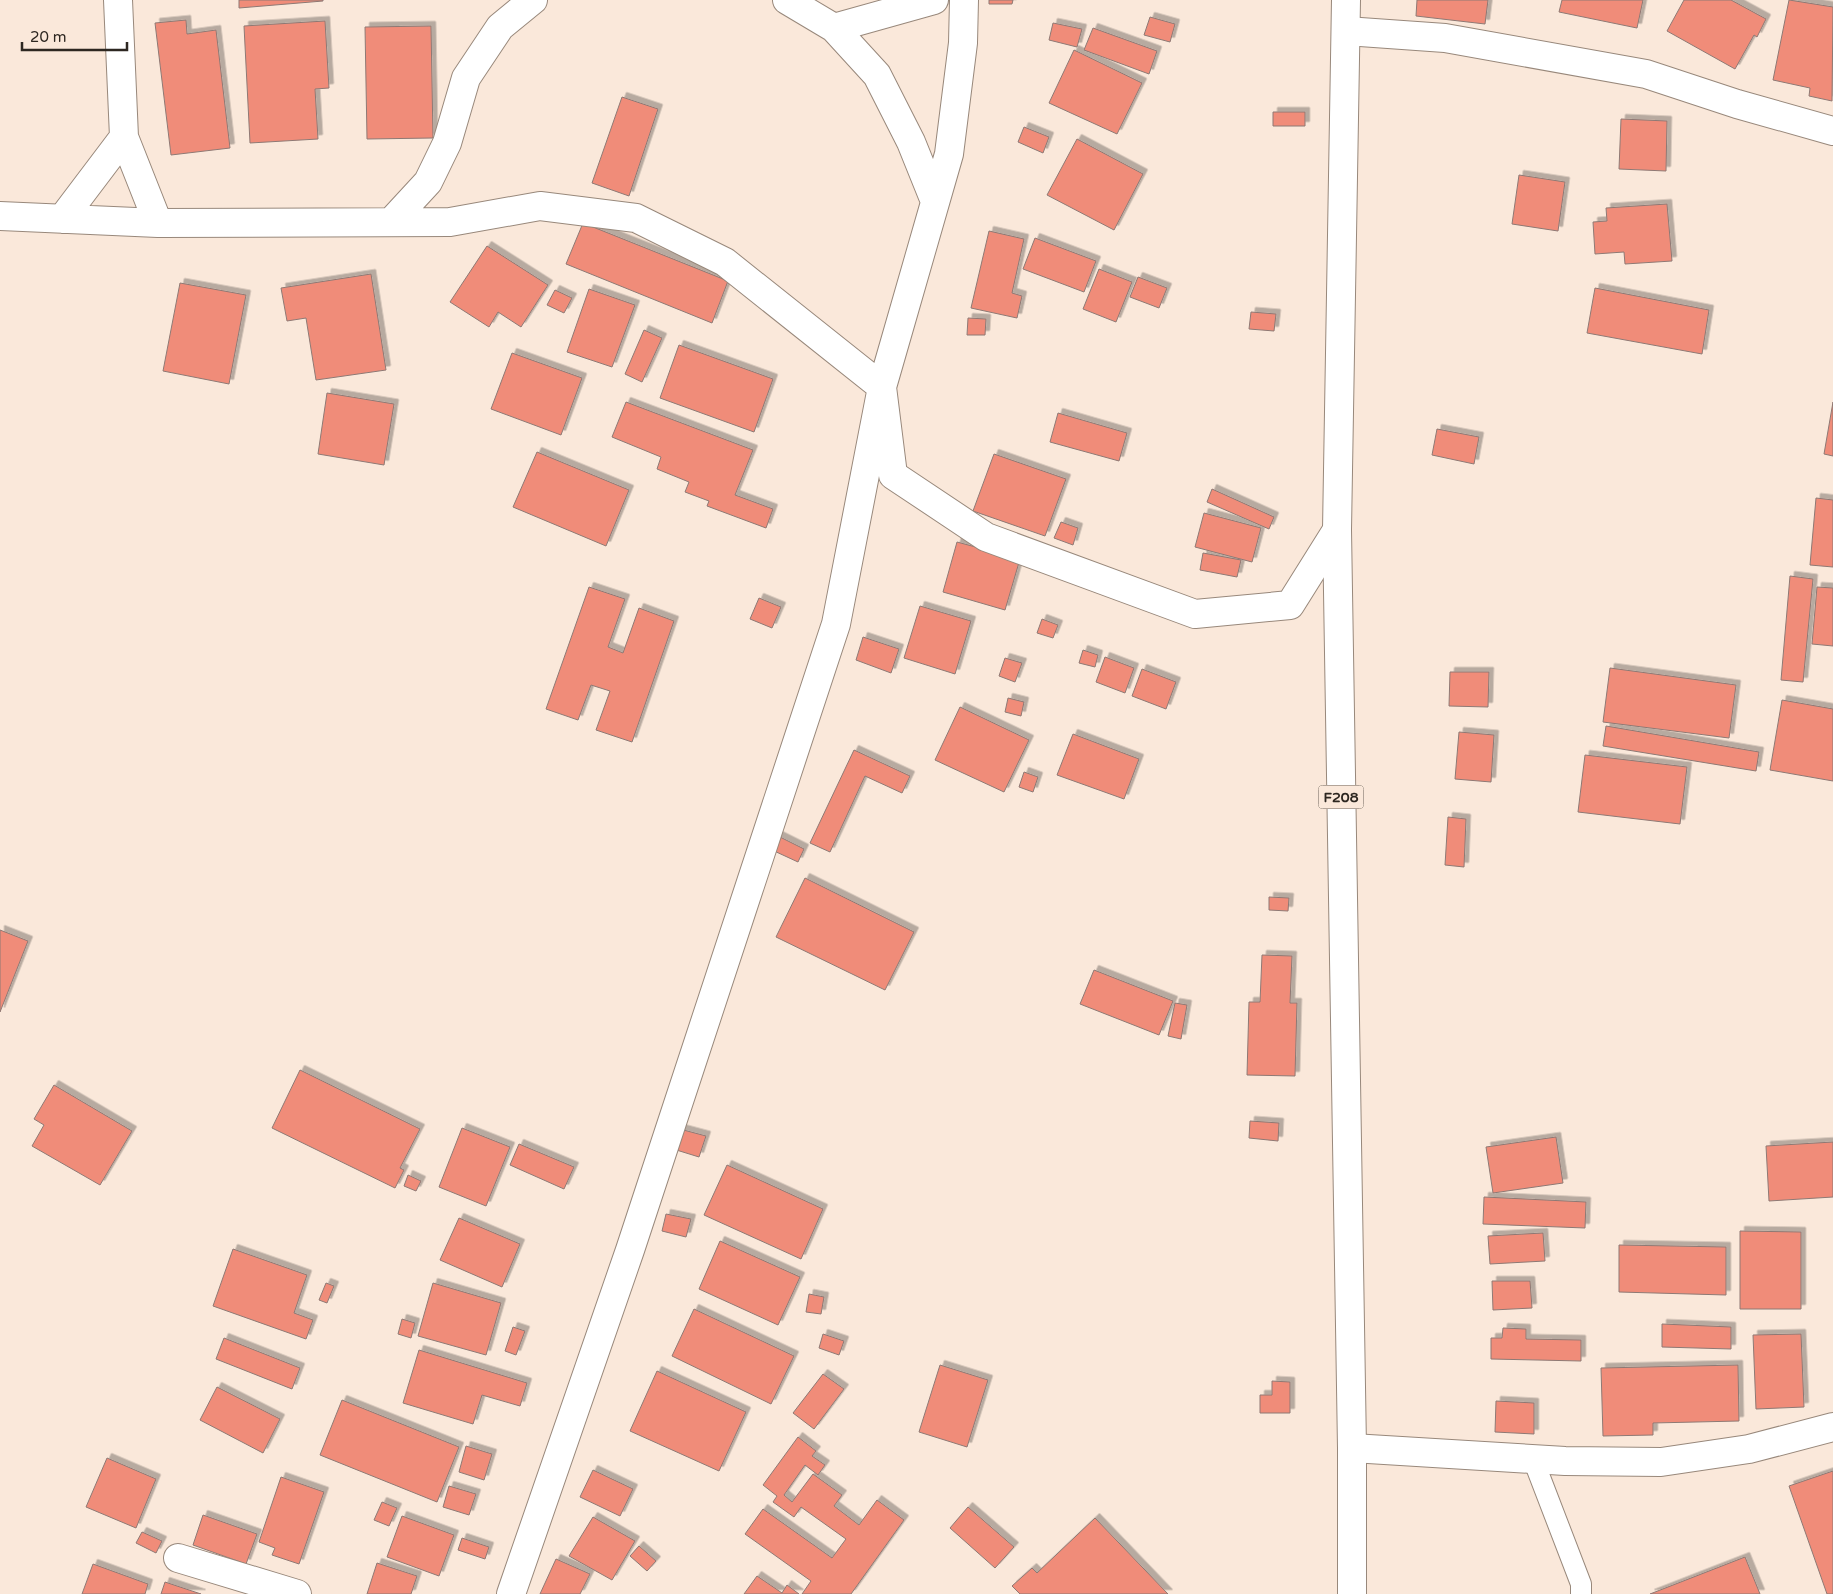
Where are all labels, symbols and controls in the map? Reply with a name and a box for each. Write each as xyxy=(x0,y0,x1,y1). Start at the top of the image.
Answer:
scale bar xyxy=(22,20,128,52)
text: 20 m xyxy=(30,28,67,46)
road number: F208 xyxy=(1318,786,1364,809)

